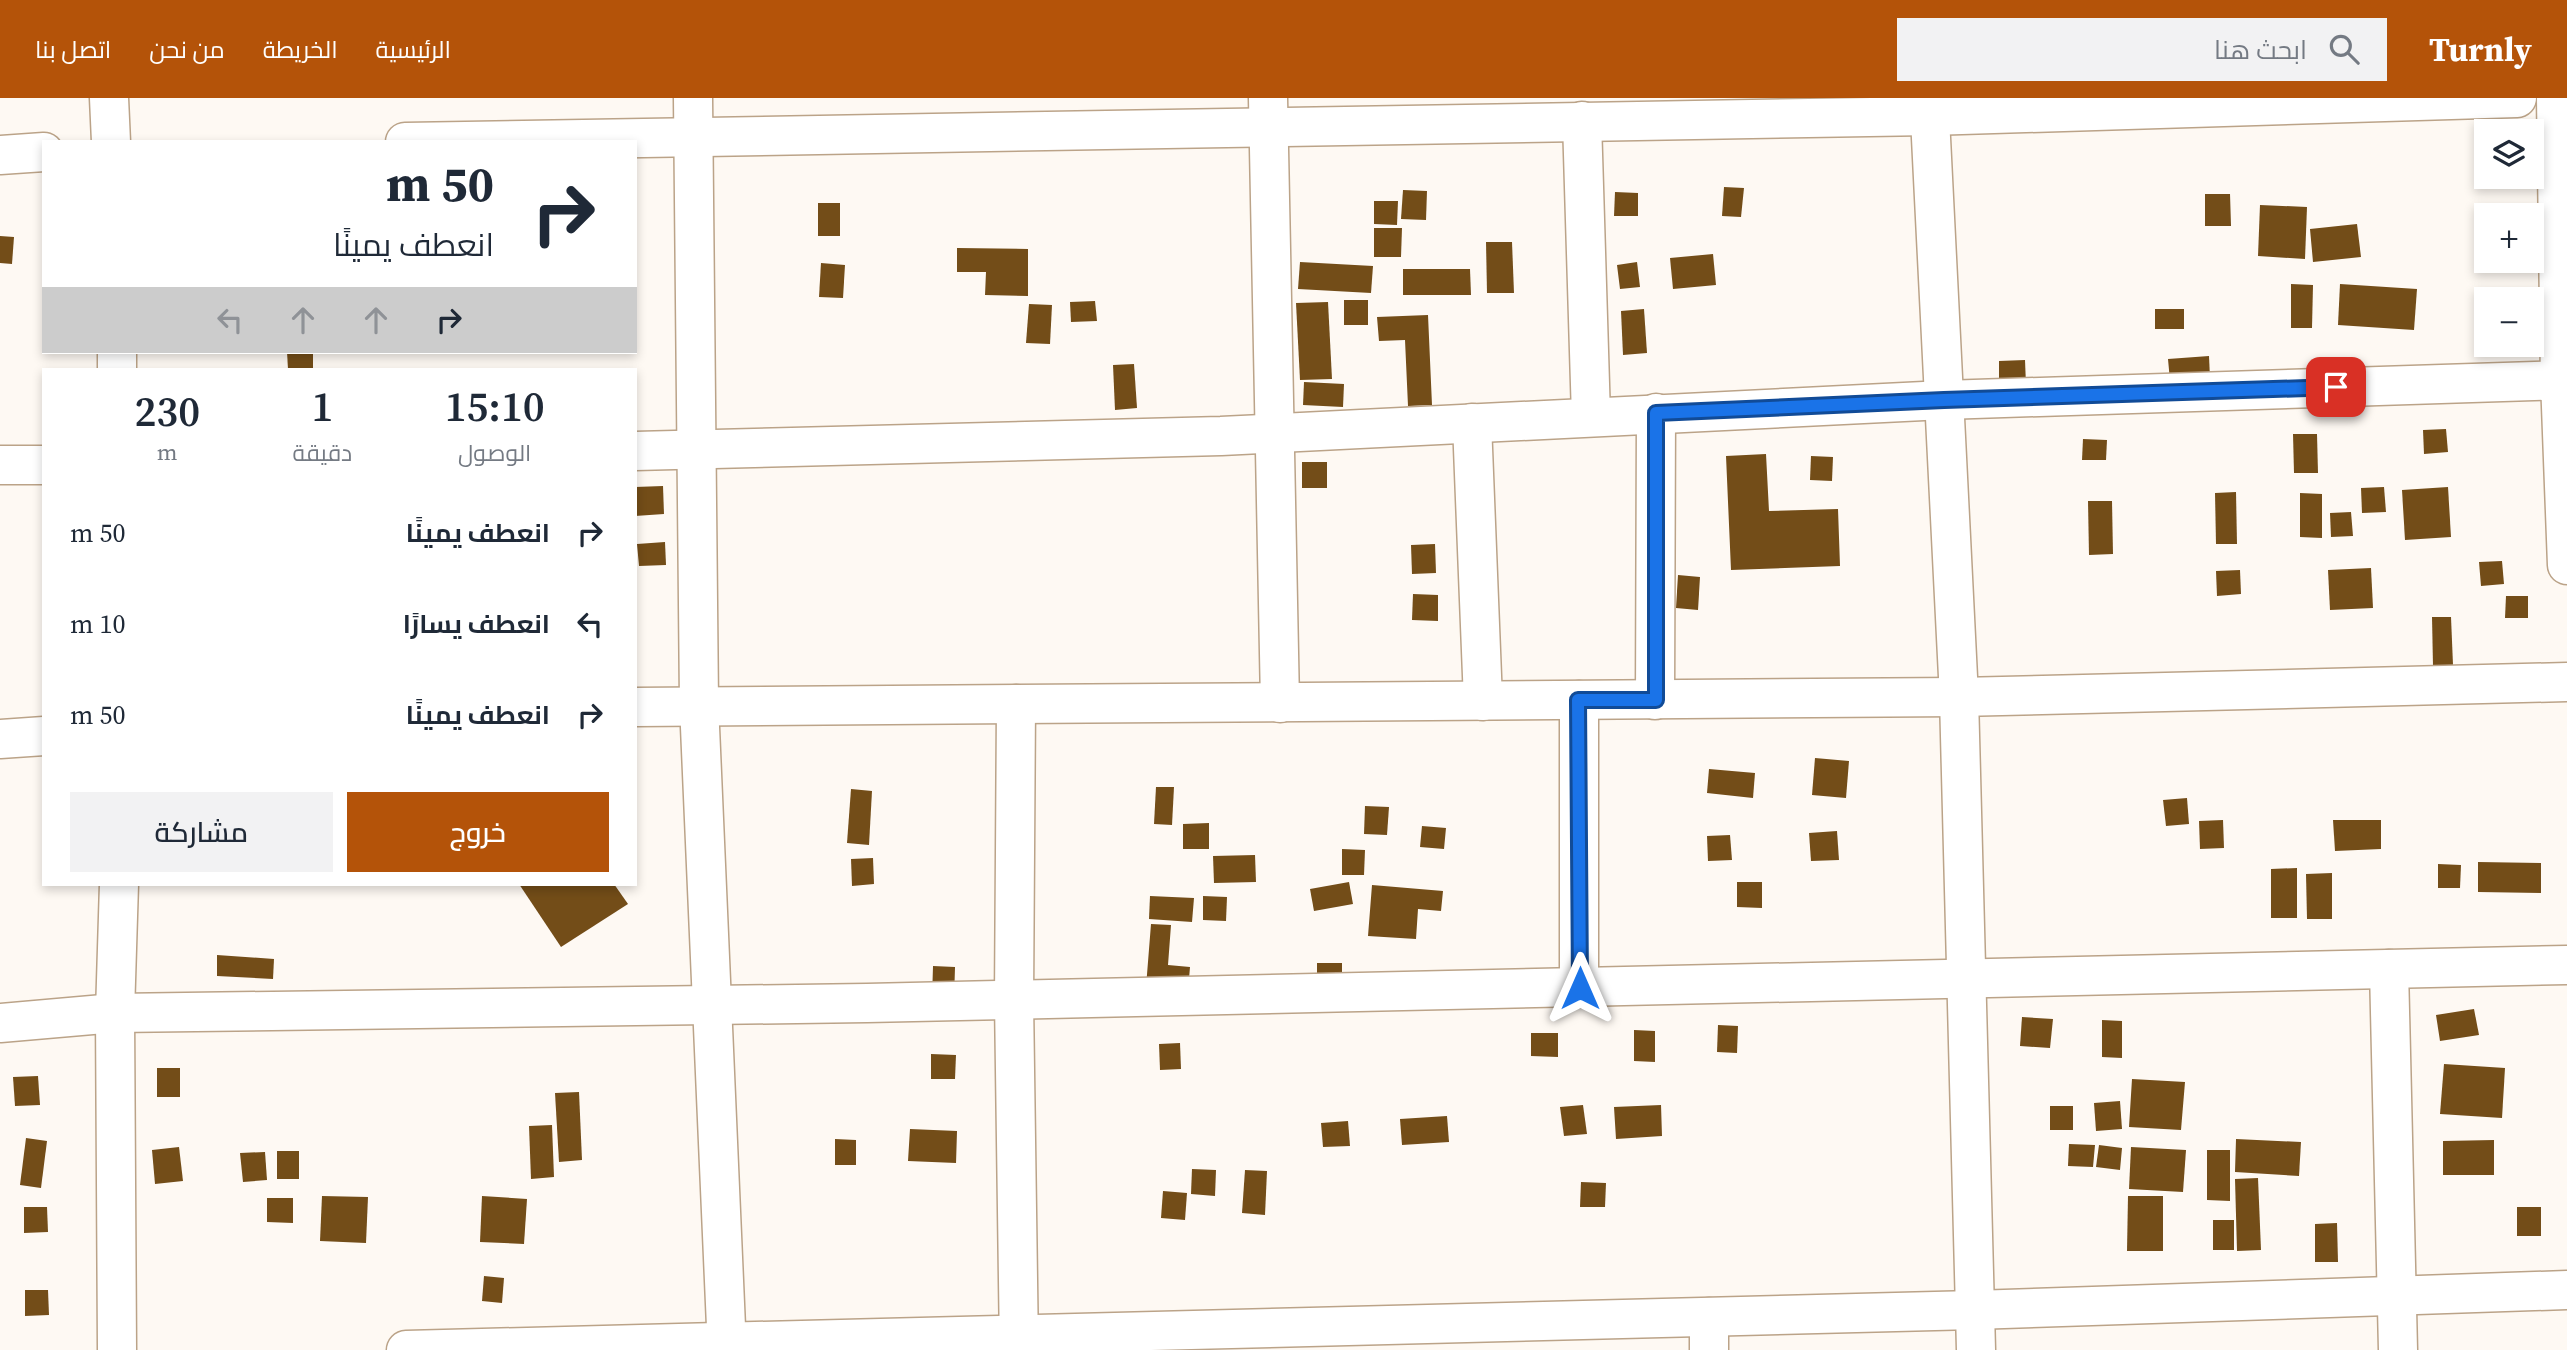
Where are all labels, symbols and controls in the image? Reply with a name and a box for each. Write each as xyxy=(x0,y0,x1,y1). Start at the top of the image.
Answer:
search box xyxy=(1897,18,2387,81)
text: Turnly xyxy=(2429,27,2532,72)
icon: search xyxy=(2325,30,2363,68)
text: ابحث هنا xyxy=(2214,32,2307,68)
text: اتصل بنا xyxy=(35,33,111,66)
text: من نحن xyxy=(149,33,225,66)
text: الخريطة xyxy=(263,33,338,66)
text: الرئيسية xyxy=(376,33,451,66)
map controls xyxy=(2474,119,2544,357)
button: layers xyxy=(2474,119,2544,189)
text: 50 m xyxy=(386,150,494,217)
icon: right xyxy=(518,168,609,259)
button: + xyxy=(2474,203,2544,273)
text: انعطف يمينًا xyxy=(333,223,494,267)
button: − xyxy=(2474,287,2544,357)
icon: left xyxy=(211,301,249,339)
icon: ahead xyxy=(284,301,322,339)
icon: ahead xyxy=(357,301,395,339)
icon: right xyxy=(430,301,468,339)
pin xyxy=(2306,357,2366,417)
icon: arrive xyxy=(2317,368,2355,406)
text: 1 xyxy=(311,377,333,435)
text: 15:10 xyxy=(445,377,545,435)
text: 230 xyxy=(134,382,200,440)
text: m xyxy=(157,436,178,468)
text: دقيقة xyxy=(292,437,352,469)
text: الوصول xyxy=(458,437,531,469)
icon: right xyxy=(571,514,609,552)
text: 50 m xyxy=(70,515,126,551)
text: انعطف يمينًا xyxy=(406,515,550,551)
icon: left xyxy=(571,605,609,643)
text: 10 m xyxy=(70,606,126,642)
text: انعطف يسارًا xyxy=(403,606,550,642)
icon: right xyxy=(571,696,609,734)
text: 50 m xyxy=(70,697,126,733)
text: انعطف يمينًا xyxy=(406,697,550,733)
button: مشاركة xyxy=(70,792,333,872)
button: خروج xyxy=(347,792,609,872)
position arrow xyxy=(1543,951,1617,1025)

